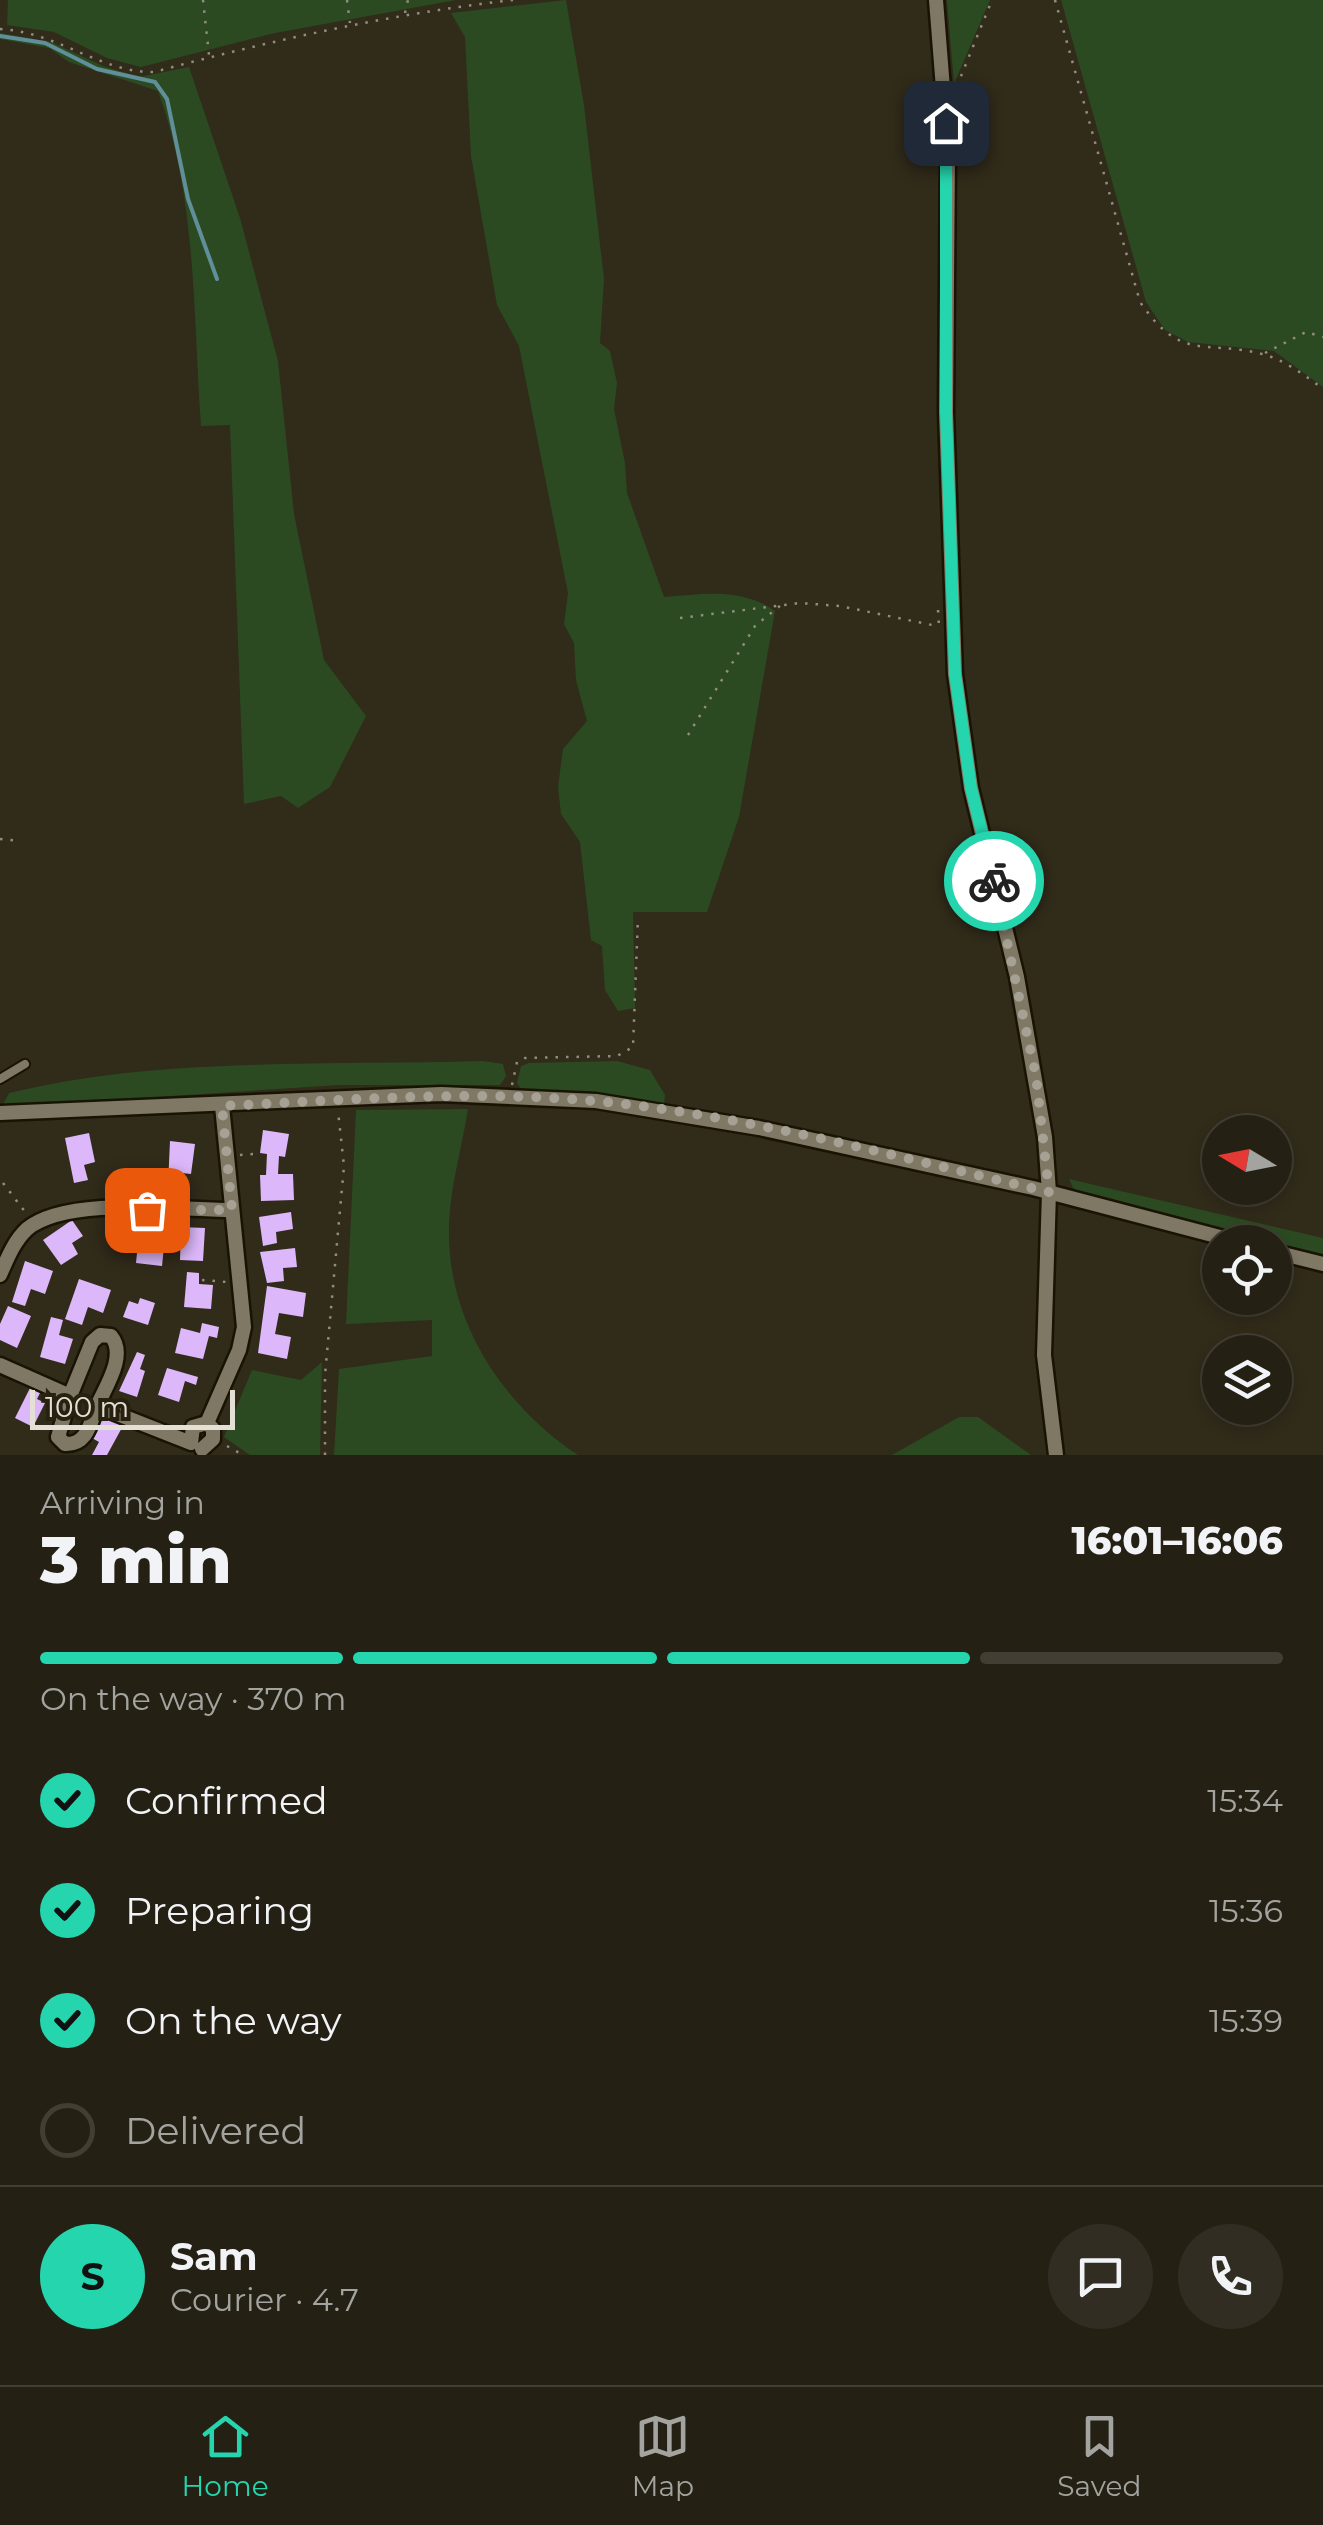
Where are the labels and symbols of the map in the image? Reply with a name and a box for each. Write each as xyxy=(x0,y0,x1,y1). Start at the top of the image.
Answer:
pin xyxy=(904,81,989,166)
courier xyxy=(944,831,1044,931)
north arrow xyxy=(1202,1115,1292,1205)
pin xyxy=(105,1168,190,1253)
scale bar xyxy=(30,1385,235,1430)

